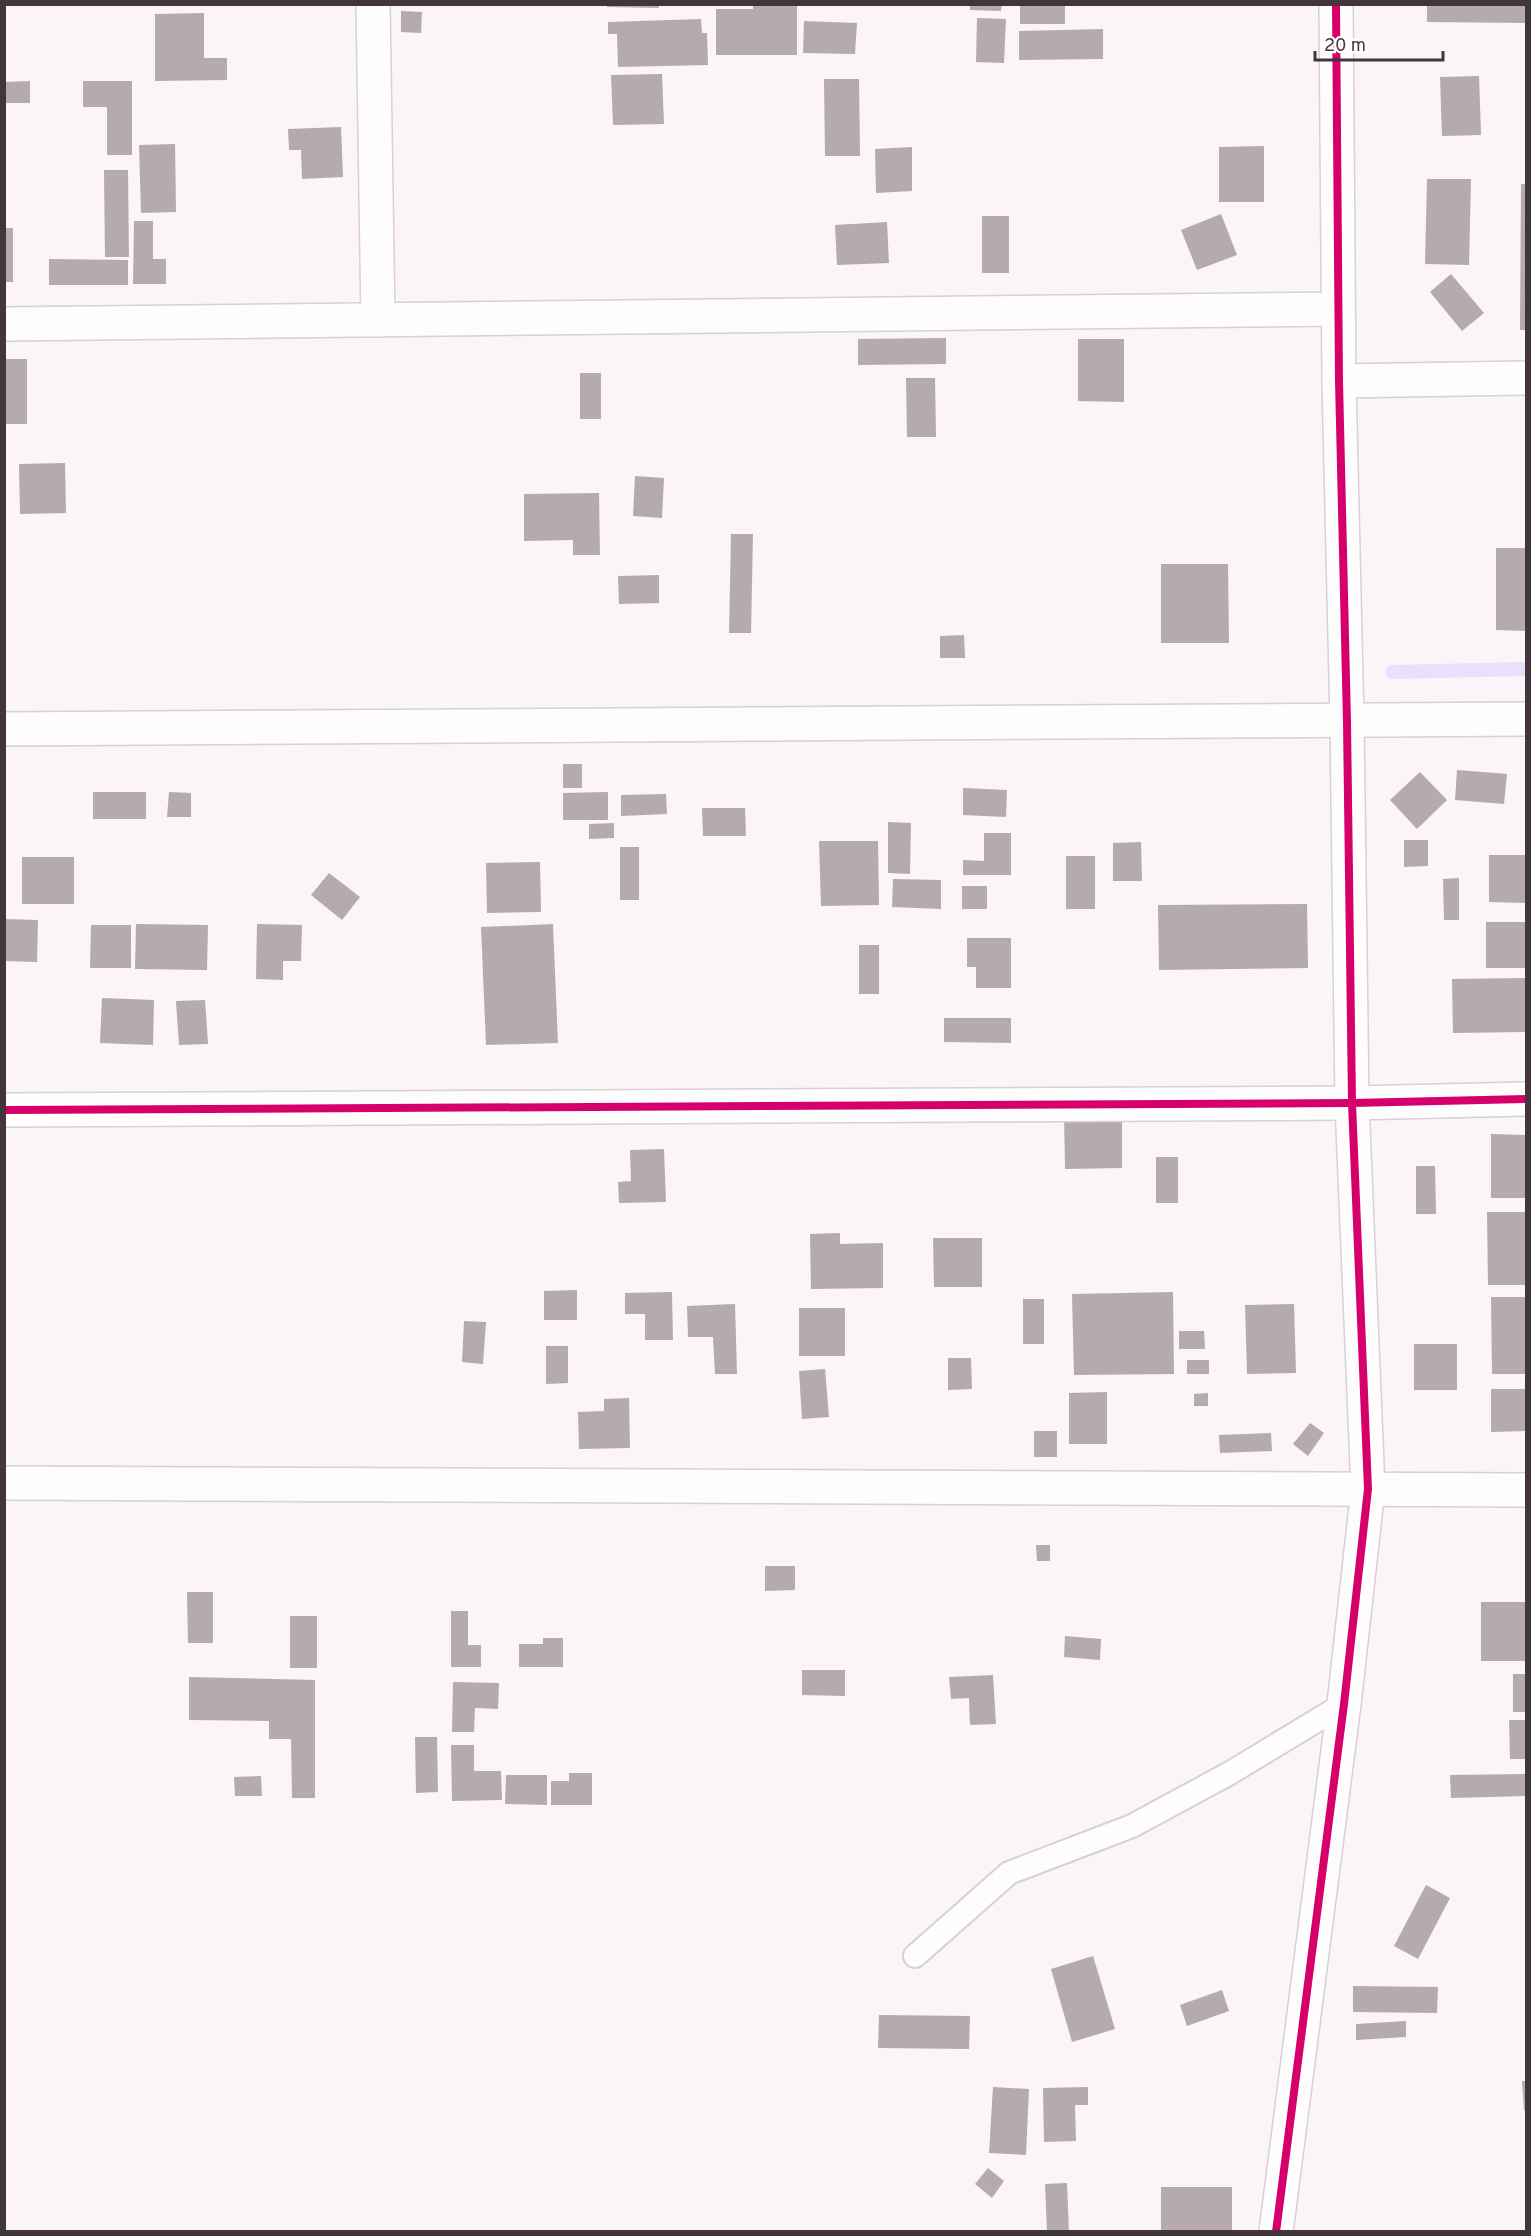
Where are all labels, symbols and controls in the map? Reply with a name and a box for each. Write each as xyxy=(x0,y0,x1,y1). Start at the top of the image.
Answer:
scale bar xyxy=(1315,24,1442,62)
text: 20 m xyxy=(1324,35,1366,58)

